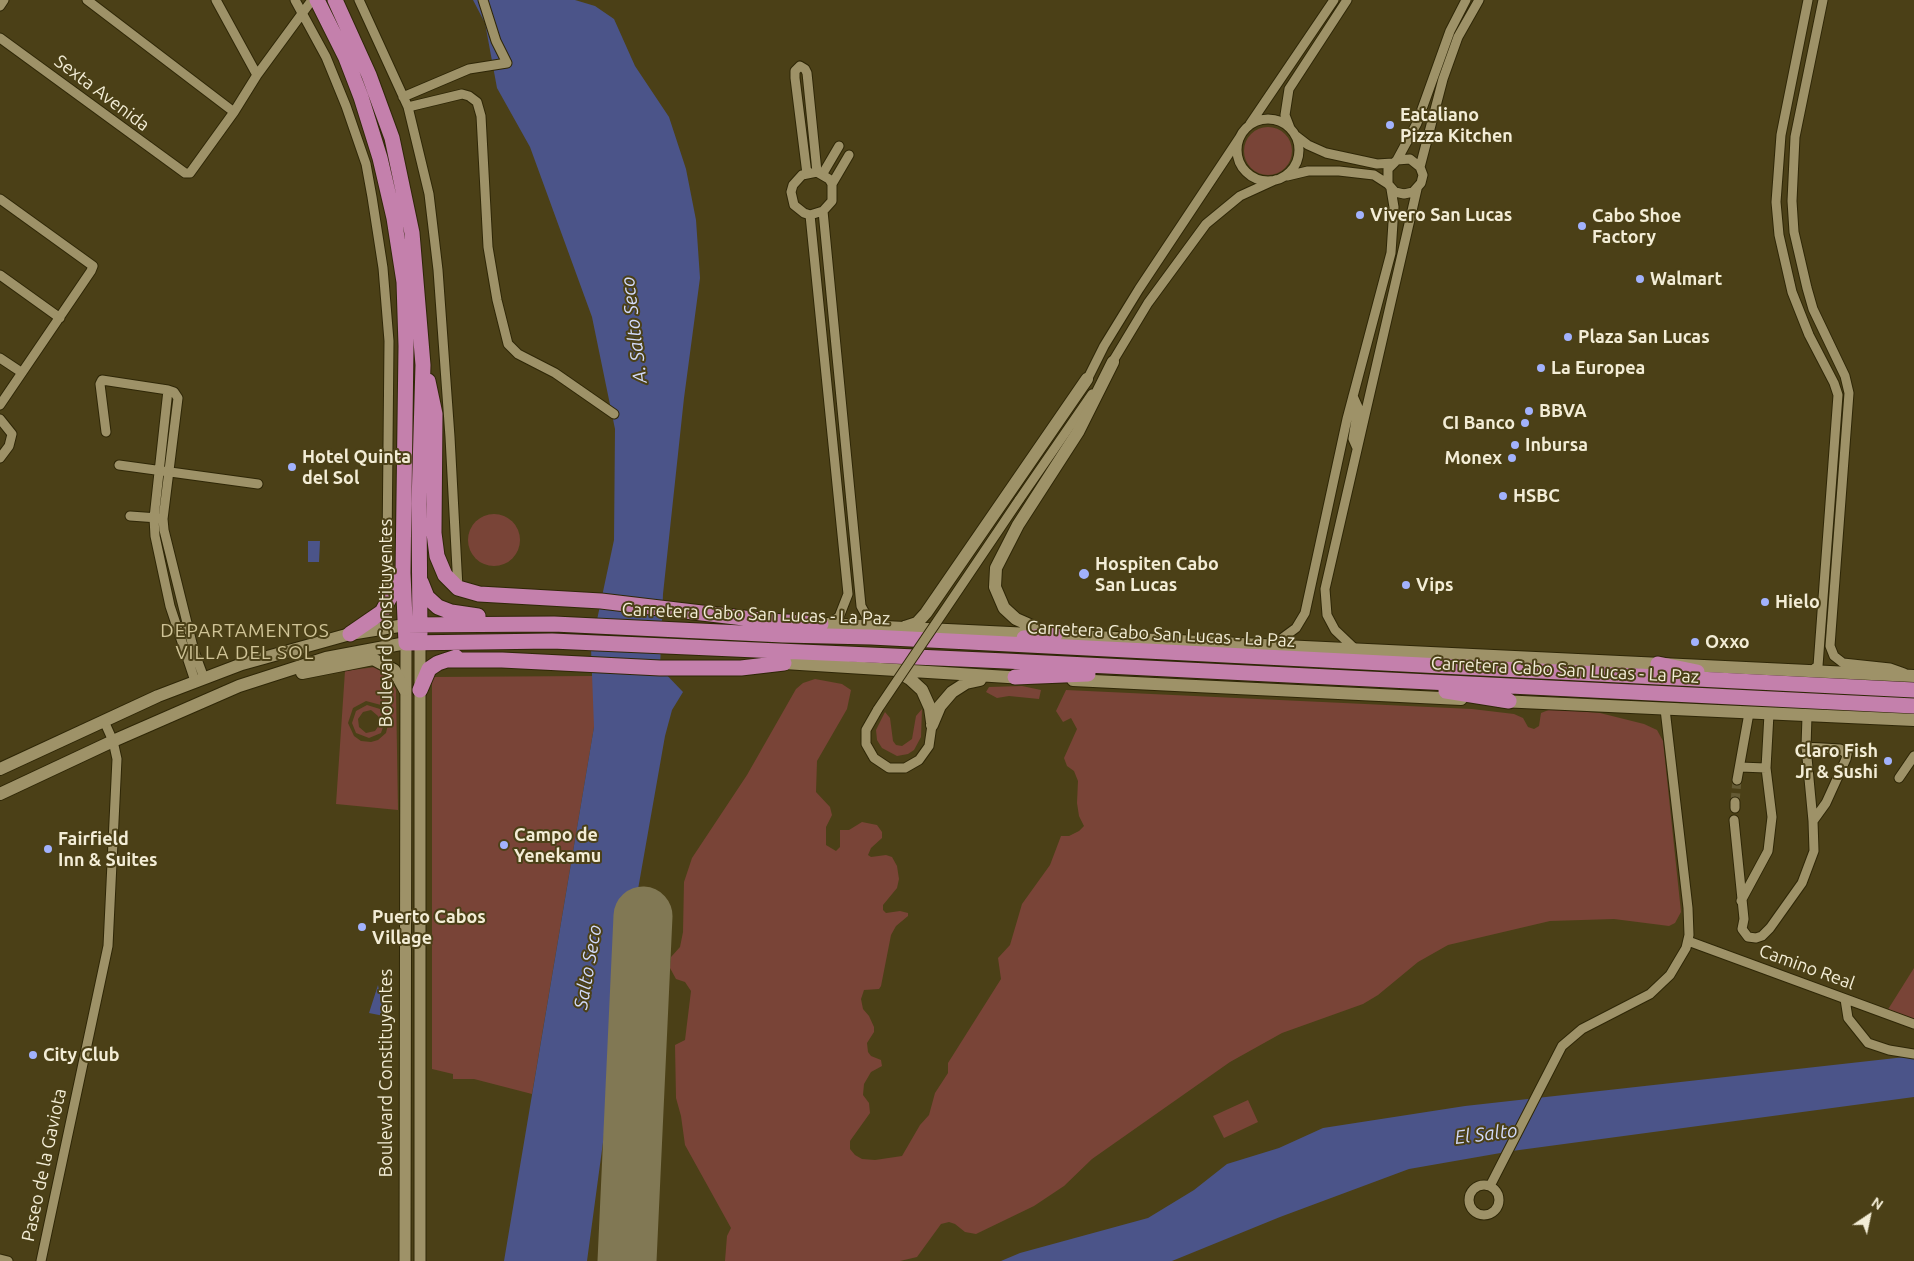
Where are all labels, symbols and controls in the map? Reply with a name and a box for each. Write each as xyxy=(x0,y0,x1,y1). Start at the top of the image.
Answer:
street label: Sexta Avenida xyxy=(50,50,154,136)
place label: Eataliano Pizza Kitchen xyxy=(1400,104,1513,146)
marker: Eataliano Pizza Kitchen xyxy=(1384,119,1396,131)
place label: Vivero San Lucas xyxy=(1370,204,1512,226)
place label: Cabo Shoe Factory xyxy=(1592,205,1681,248)
marker: Vivero San Lucas xyxy=(1354,209,1366,221)
marker: Cabo Shoe Factory xyxy=(1576,220,1588,232)
place label: Walmart xyxy=(1650,268,1722,290)
marker: Walmart xyxy=(1634,273,1646,285)
water label: A. Salto Seco xyxy=(616,275,652,385)
place label: Plaza San Lucas xyxy=(1578,326,1710,348)
marker: Plaza San Lucas xyxy=(1562,331,1574,343)
place label: La Europea xyxy=(1551,357,1645,379)
marker: La Europea xyxy=(1535,362,1547,374)
place label: BBVA xyxy=(1539,400,1587,422)
marker: BBVA xyxy=(1523,405,1535,417)
place label: CI Banco xyxy=(1442,412,1515,434)
marker: CI Banco xyxy=(1519,417,1531,429)
place label: Inbursa xyxy=(1525,434,1588,456)
marker: Inbursa xyxy=(1509,439,1521,451)
place label: Hotel Quinta del Sol xyxy=(302,446,411,488)
place label: Monex xyxy=(1444,447,1502,469)
marker: Monex xyxy=(1506,452,1518,464)
marker: Hotel Quinta del Sol xyxy=(286,461,298,473)
place label: HSBC xyxy=(1513,485,1560,507)
marker: HSBC xyxy=(1497,490,1509,502)
street label: Boulevard Constituyentes xyxy=(375,519,397,727)
place label: Hospiten Cabo San Lucas xyxy=(1095,553,1219,596)
marker: Hospiten Cabo San Lucas xyxy=(1077,567,1091,581)
place label: Vips xyxy=(1416,574,1453,596)
marker: Vips xyxy=(1400,579,1412,591)
place label: Hielo xyxy=(1775,591,1820,613)
marker: Hielo xyxy=(1759,596,1771,608)
street label: Carretera Cabo San Lucas - La Paz xyxy=(621,599,891,629)
street label: Carretera Cabo San Lucas - La Paz xyxy=(1026,616,1296,652)
district label: DEPARTAMENTOS VILLA DEL SOL xyxy=(159,620,331,664)
place label: Oxxo xyxy=(1705,631,1750,653)
marker: Oxxo xyxy=(1689,636,1701,648)
street label: Carretera Cabo San Lucas - La Paz xyxy=(1430,652,1700,688)
place label: Claro Fish Jr & Sushi xyxy=(1795,740,1878,782)
marker: Claro Fish Jr & Sushi xyxy=(1882,755,1894,767)
place label: Campo de Yenekamu xyxy=(514,824,601,866)
place label: Fairfield Inn & Suites xyxy=(58,828,158,871)
marker: Campo de Yenekamu xyxy=(498,839,510,851)
marker: Fairfield Inn & Suites xyxy=(42,843,54,855)
place label: Puerto Cabos Village xyxy=(372,906,486,949)
marker: Puerto Cabos Village xyxy=(356,921,368,933)
water label: Salto Seco xyxy=(569,923,607,1011)
street label: Camino Real xyxy=(1756,940,1858,994)
street label: Boulevard Constituyentes xyxy=(375,969,397,1177)
place label: City Club xyxy=(43,1044,119,1066)
marker: City Club xyxy=(27,1049,39,1061)
street label: Paseo de la Gaviota xyxy=(17,1086,71,1244)
water label: El Salto xyxy=(1453,1119,1519,1149)
north arrow xyxy=(1844,1191,1894,1241)
text: N xyxy=(1869,1194,1886,1213)

